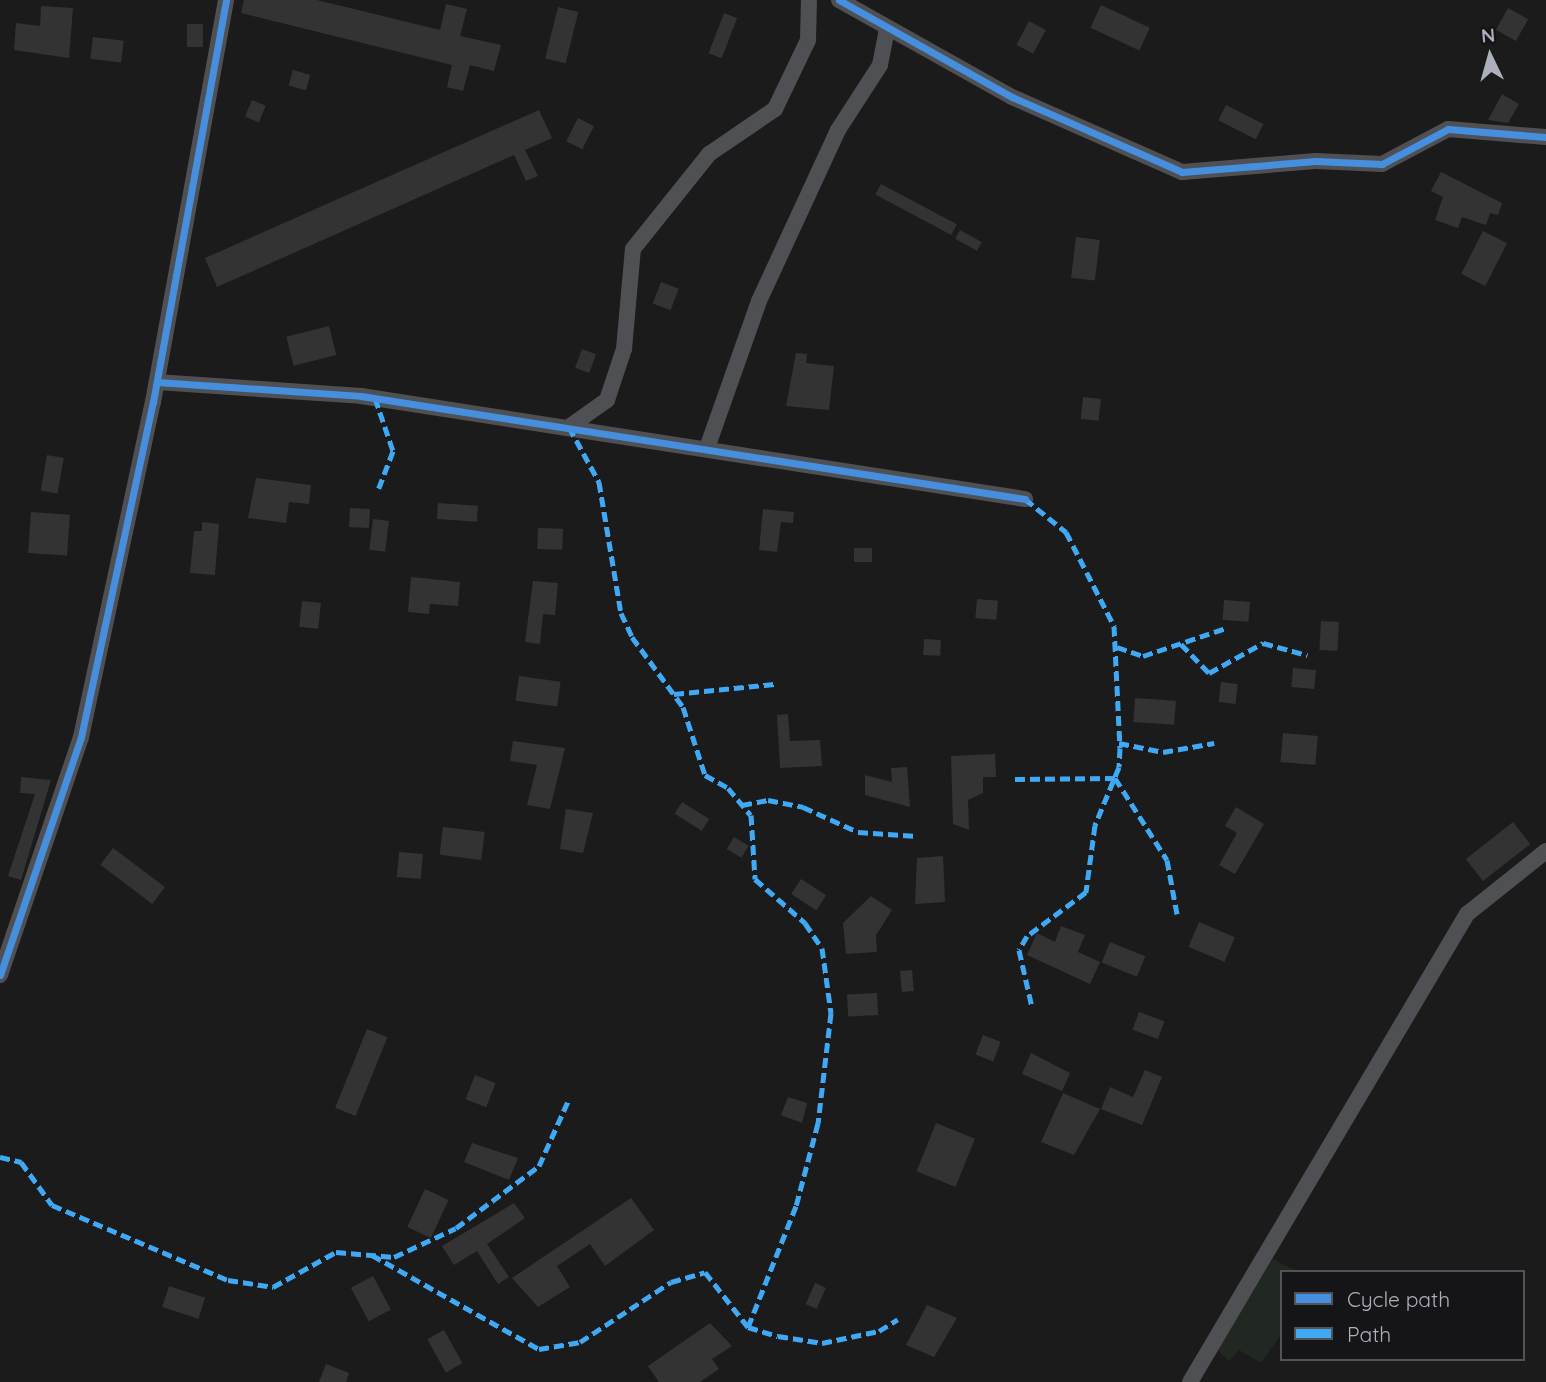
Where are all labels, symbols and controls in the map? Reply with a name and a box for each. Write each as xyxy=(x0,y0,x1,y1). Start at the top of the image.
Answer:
north arrow xyxy=(1455,21,1525,91)
text: N xyxy=(1480,23,1496,48)
legend xyxy=(1280,1270,1525,1361)
text: Cycle path xyxy=(1347,1286,1450,1312)
text: Path xyxy=(1347,1321,1391,1347)

